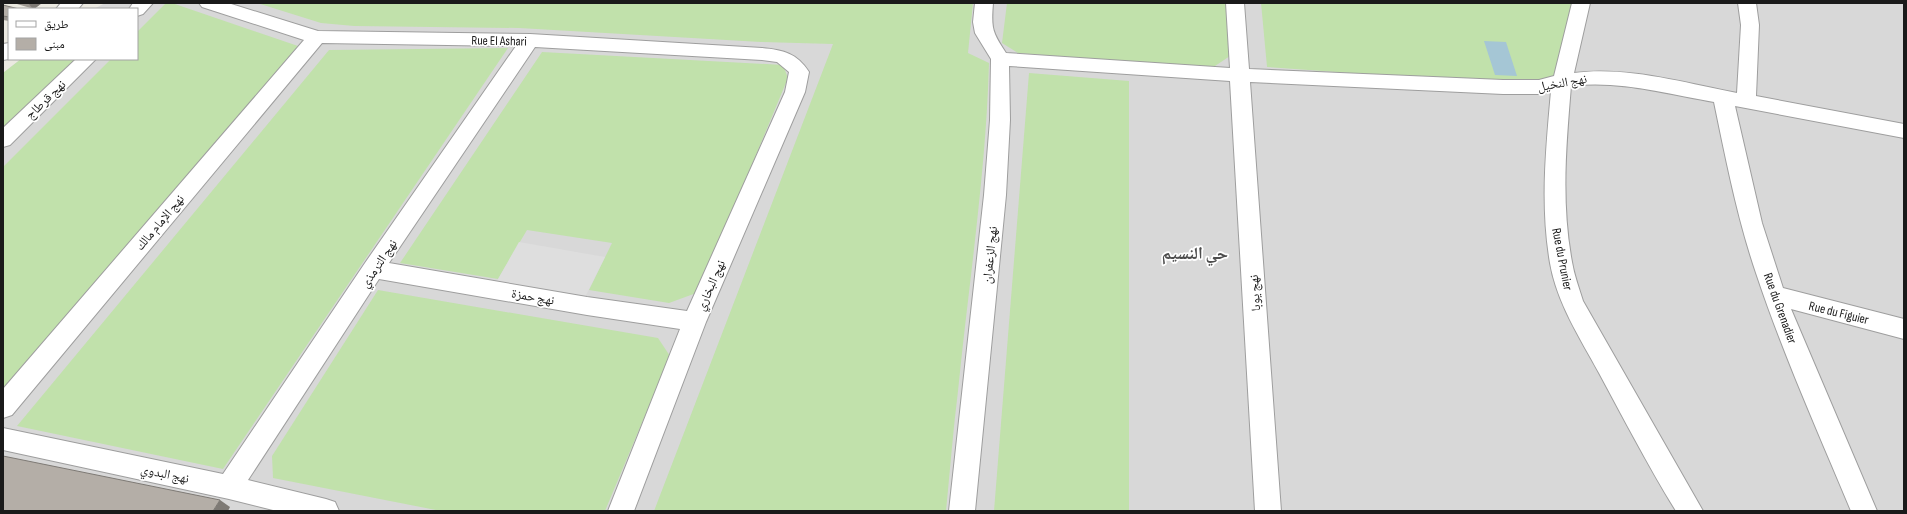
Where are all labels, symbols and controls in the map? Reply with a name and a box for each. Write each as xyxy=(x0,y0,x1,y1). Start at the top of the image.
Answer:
legend xyxy=(8,8,138,60)
text: طريق xyxy=(44,17,69,32)
street label: Rue El Ashari xyxy=(471,33,527,49)
text: مبنى xyxy=(44,37,65,52)
street label: نهج النخيل xyxy=(1536,71,1588,96)
street label: نهج قرطاج xyxy=(22,77,70,124)
street label: نهج الإمام مالك xyxy=(132,191,189,255)
street label: نهج الزعفران xyxy=(979,225,1002,285)
street label: Rue du Prunier xyxy=(1548,227,1576,292)
street label: نهج الترمذي xyxy=(357,236,403,292)
district label: حي النسيم xyxy=(1162,244,1228,267)
street label: نهج البخاري xyxy=(693,258,731,314)
street label: Rue du Grenadier xyxy=(1760,271,1800,346)
street label: نهج يوبا xyxy=(1246,274,1265,312)
street label: نهج حمزة xyxy=(510,285,556,310)
street label: Rue du Figuier xyxy=(1807,298,1871,328)
street label: نهج البدوي xyxy=(139,461,191,489)

